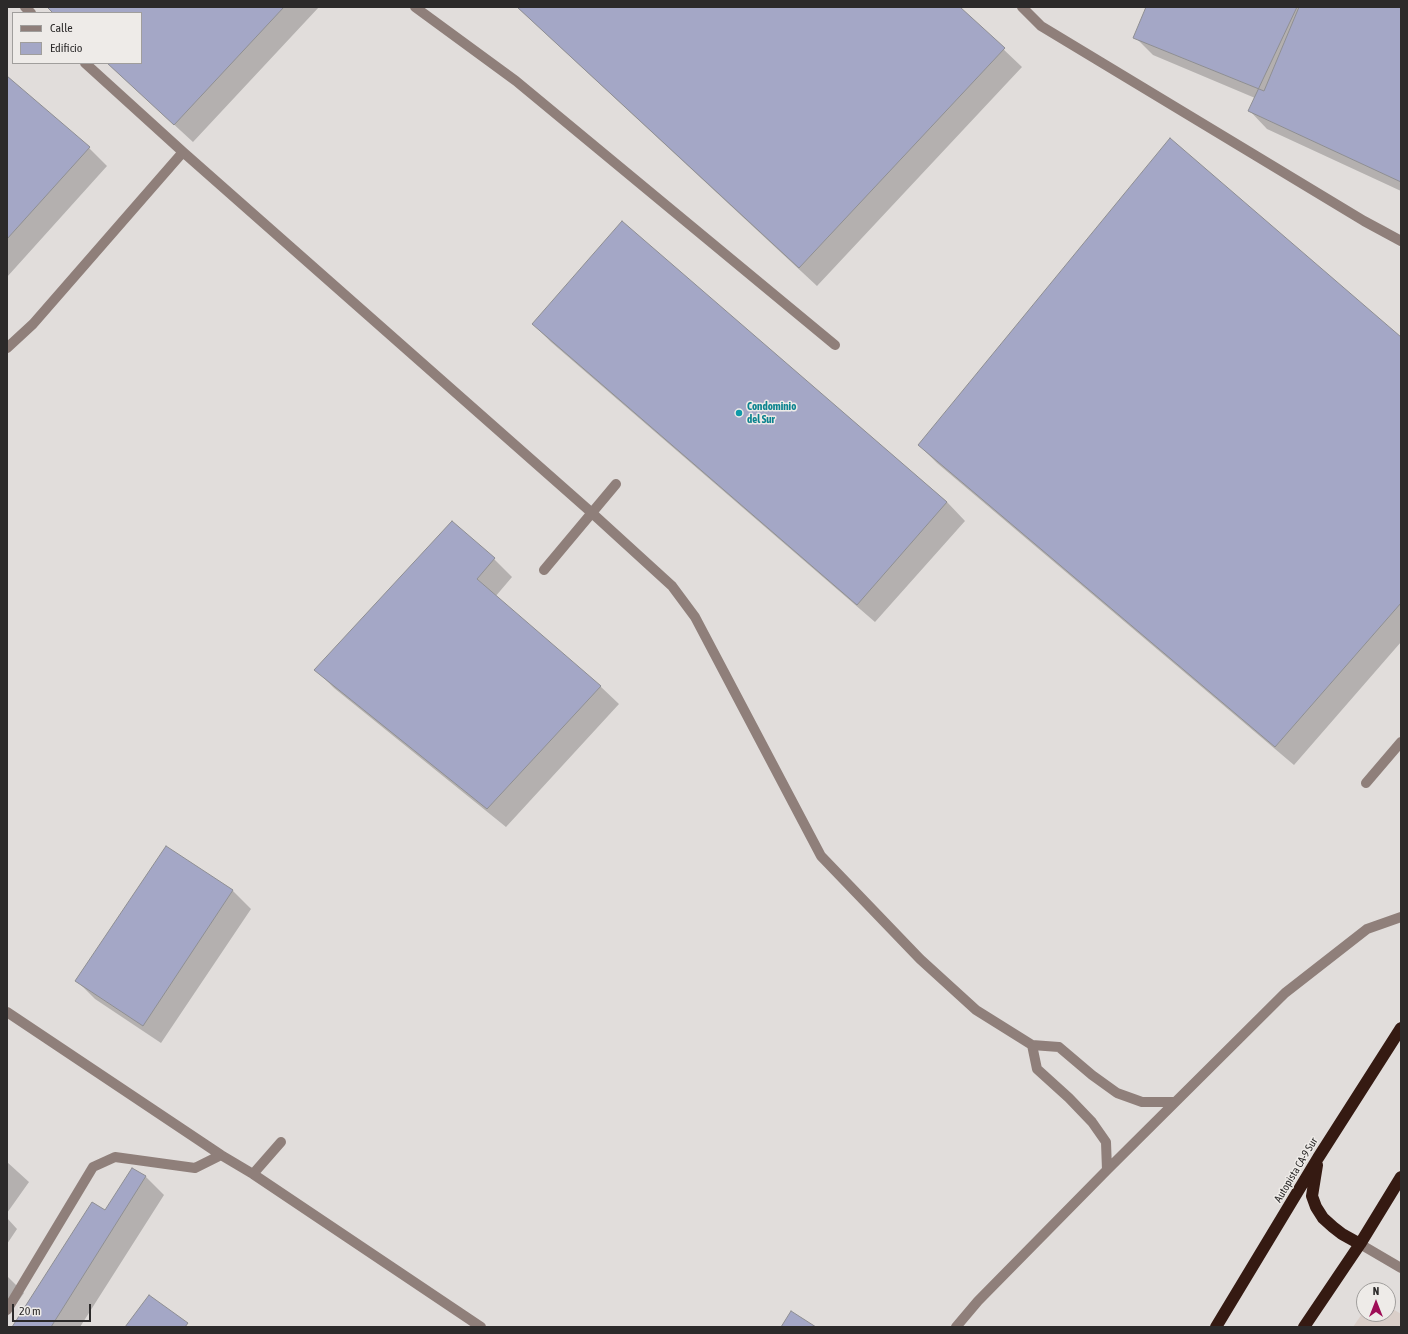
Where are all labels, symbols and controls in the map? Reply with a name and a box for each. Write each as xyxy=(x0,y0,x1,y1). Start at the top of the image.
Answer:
legend xyxy=(12,12,142,64)
text: Calle xyxy=(50,21,73,35)
text: Edificio xyxy=(50,41,82,55)
place label: Condominio del Sur xyxy=(747,400,796,426)
marker: Condominio del Sur xyxy=(734,408,744,418)
street label: Autopista CA-9 Sur xyxy=(1271,1135,1321,1205)
north arrow xyxy=(1356,1282,1396,1322)
text: N xyxy=(1373,1285,1379,1297)
scale bar xyxy=(14,1296,93,1322)
text: 20 m xyxy=(19,1304,41,1318)

